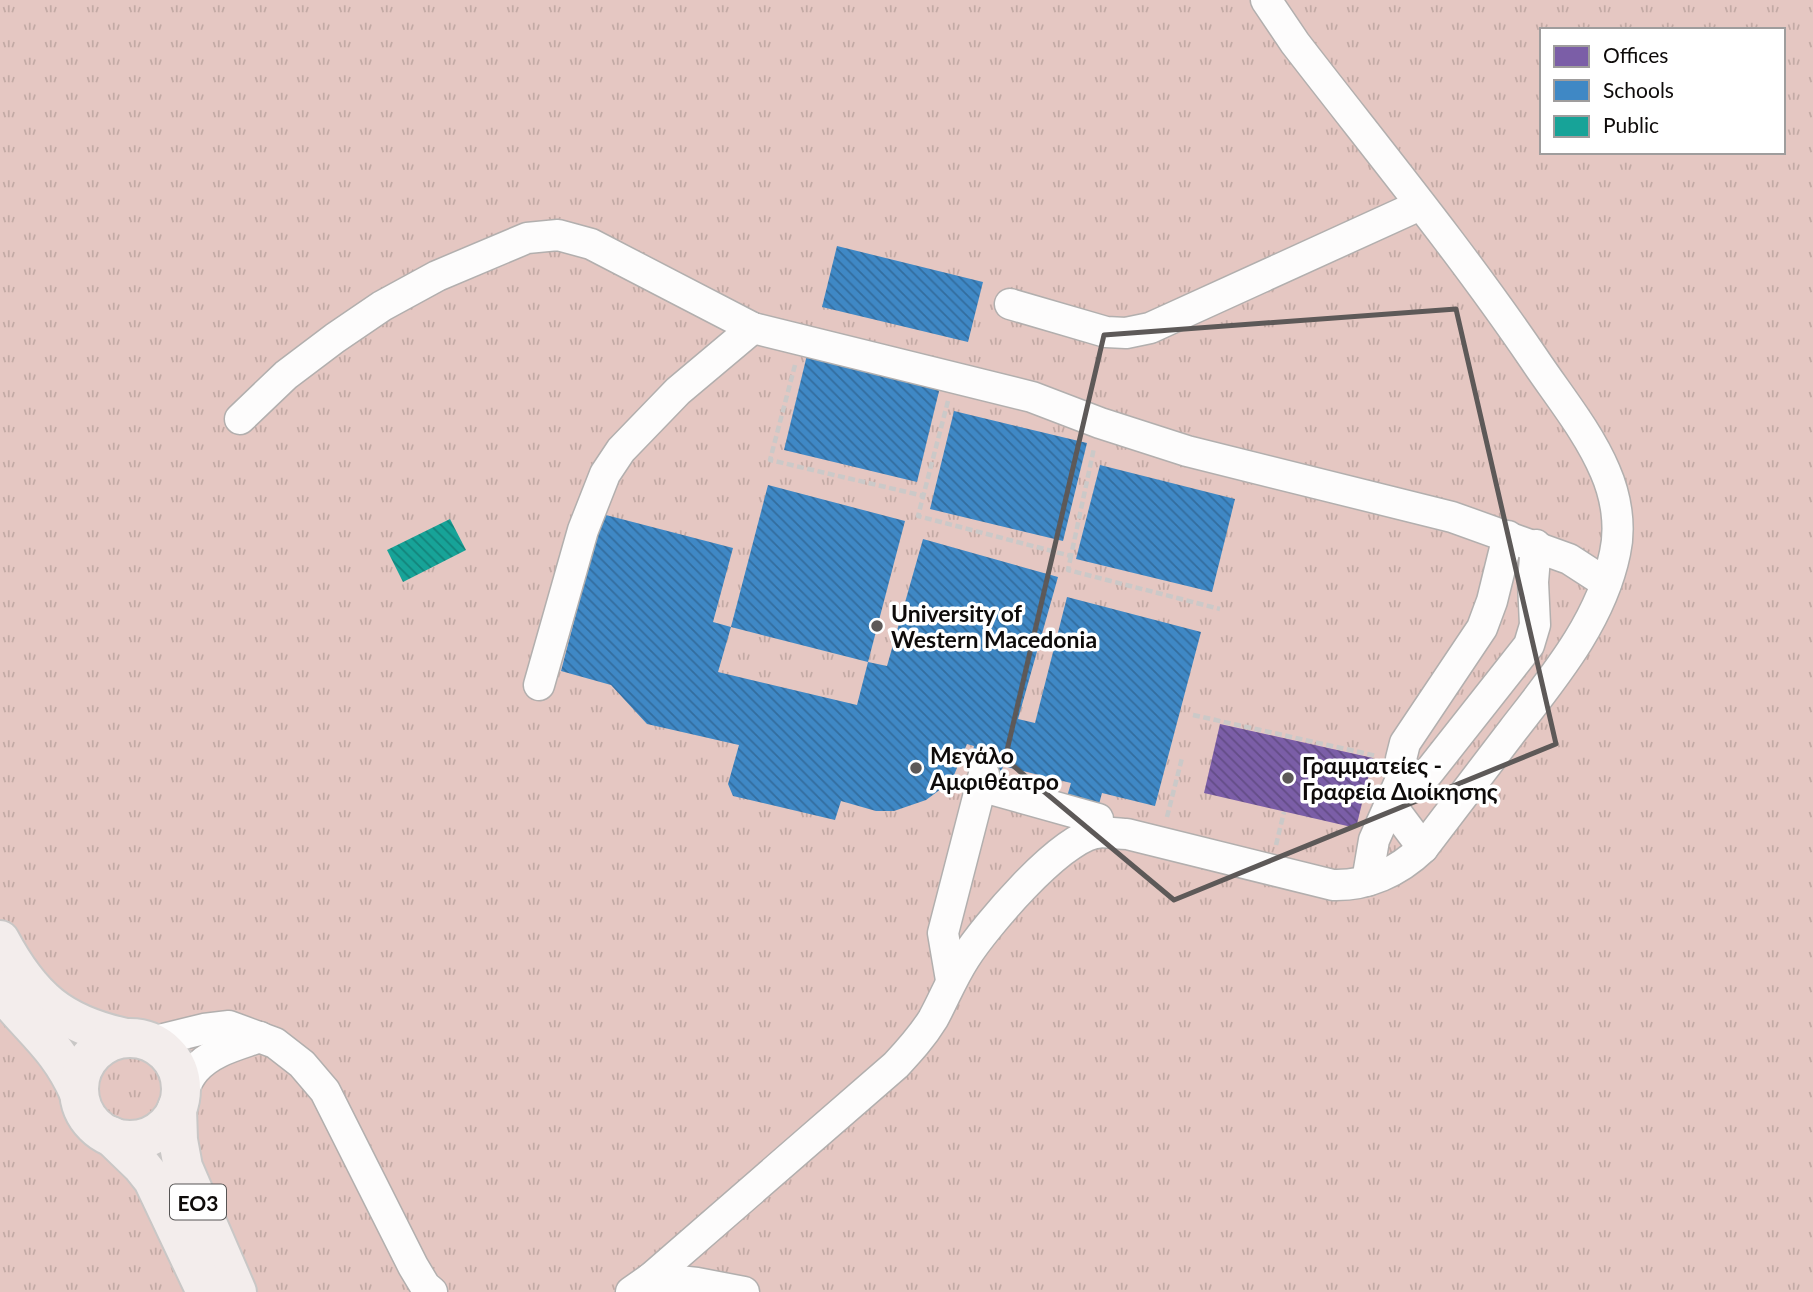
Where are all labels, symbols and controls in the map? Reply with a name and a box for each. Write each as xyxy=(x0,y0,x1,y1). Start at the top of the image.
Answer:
legend xyxy=(1540,28,1785,154)
text: Offices xyxy=(1603,42,1668,67)
text: Schools xyxy=(1603,77,1674,102)
text: Public xyxy=(1603,112,1659,137)
place label: University of Western Macedonia xyxy=(891,599,1097,653)
marker: University of Western Macedonia xyxy=(869,618,885,634)
place label: Μεγάλο Αμφιθέατρο xyxy=(929,741,1059,795)
place label: Γραμματείες - Γραφεία Διοίκησης xyxy=(1302,751,1498,805)
marker: Μεγάλο Αμφιθέατρο xyxy=(908,760,924,776)
marker: Γραμματείες - Γραφεία Διοίκησης xyxy=(1280,770,1296,786)
road number: ΕΟ3 xyxy=(170,1184,226,1220)

